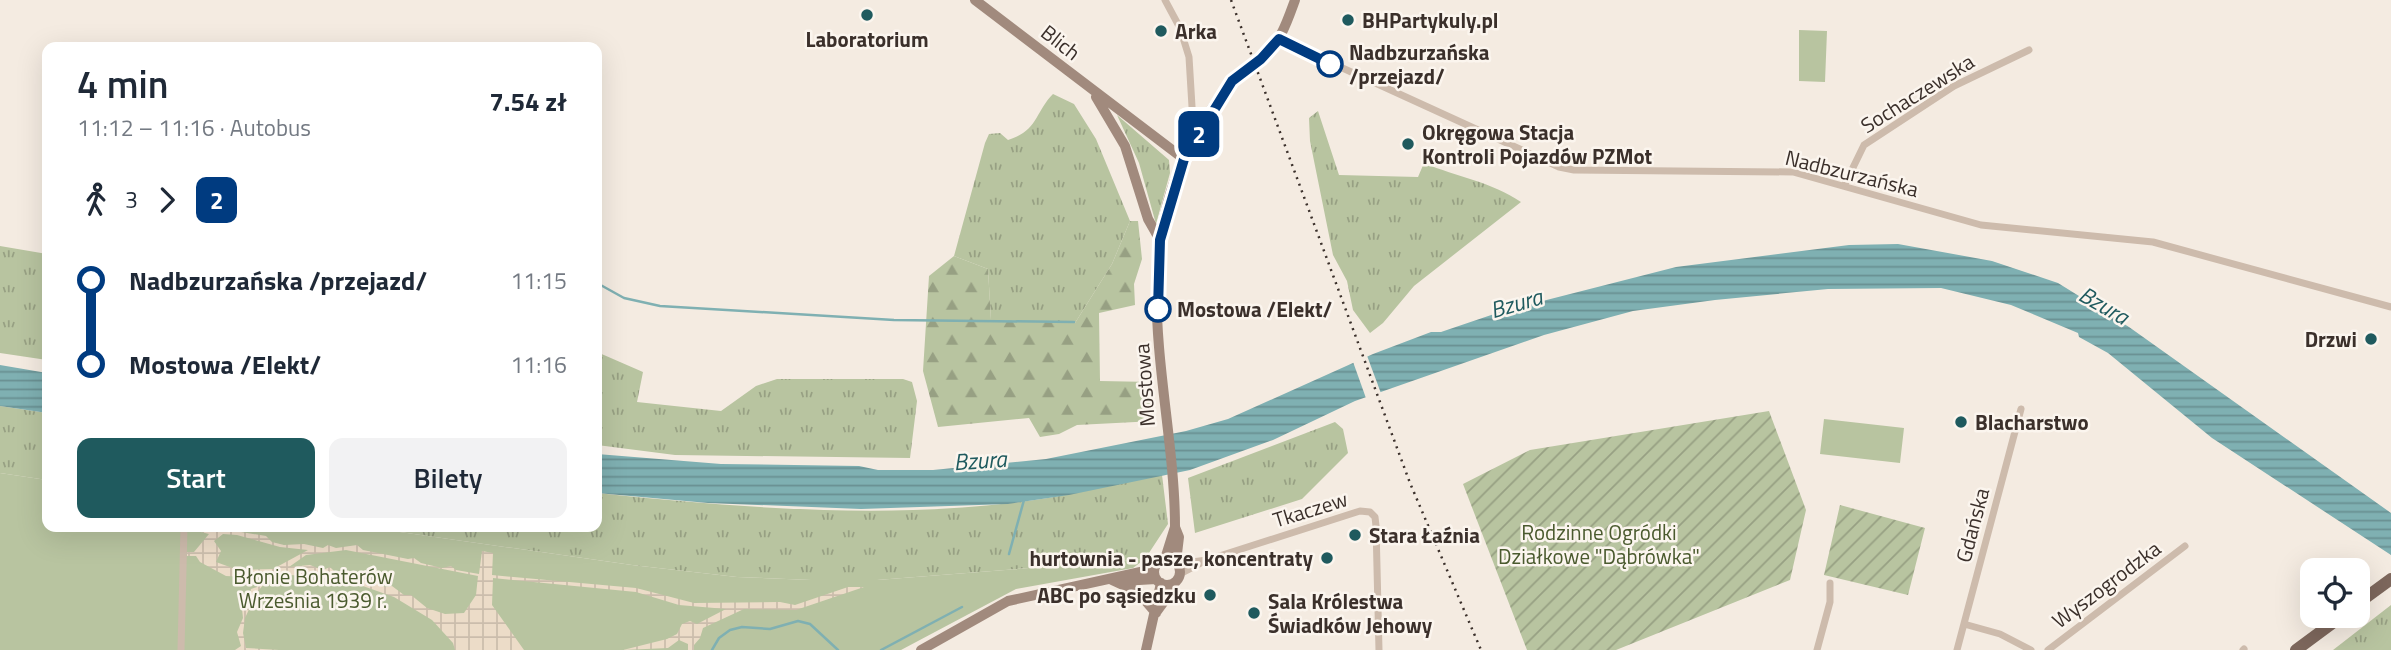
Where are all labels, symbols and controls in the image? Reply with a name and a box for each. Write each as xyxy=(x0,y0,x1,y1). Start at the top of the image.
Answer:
place label: BHPartykuly.pl xyxy=(1362,4,1498,36)
marker: Laboratorium xyxy=(859,7,875,23)
marker: BHPartykuly.pl xyxy=(1340,12,1356,28)
place label: Arka xyxy=(1175,15,1217,47)
street label: Blich xyxy=(1034,16,1088,68)
place label: Laboratorium xyxy=(805,23,929,55)
marker: Arka xyxy=(1153,23,1169,39)
place label: Nadbzurzańska /przejazd/ xyxy=(1349,36,1490,92)
street label: Sochaczewska xyxy=(1854,45,1980,141)
marker: Nadbzurzańska /przejazd/ xyxy=(1317,51,1343,77)
text: 4 min xyxy=(77,55,168,113)
text: 7.54 zł xyxy=(489,82,567,121)
text: 11:12 – 11:16 · Autobus xyxy=(77,110,311,145)
line badge: 2 xyxy=(1176,111,1222,157)
text: 2 xyxy=(1192,116,1206,152)
place label: Okręgowa Stacja Kontroli Pojazdów PZMot xyxy=(1422,116,1653,172)
marker: Okręgowa Stacja Kontroli Pojazdów PZMot xyxy=(1400,136,1416,152)
street label: Nadbzurzańska xyxy=(1782,141,1923,205)
icon: walk xyxy=(77,181,115,219)
icon: forward xyxy=(148,181,186,219)
text: 3 xyxy=(125,182,138,217)
text: 2 xyxy=(210,182,223,218)
text: Nadbzurzańska /przejazd/ xyxy=(129,261,427,300)
text: 11:15 xyxy=(510,263,567,298)
water label: Bzura xyxy=(2072,277,2137,334)
water label: Bzura xyxy=(1486,278,1548,327)
place label: Mostowa /Elekt/ xyxy=(1177,293,1333,325)
marker: Mostowa /Elekt/ xyxy=(1145,296,1171,322)
place label: Drzwi xyxy=(2305,323,2357,355)
marker: Drzwi xyxy=(2363,331,2379,347)
street label: Mostowa xyxy=(1125,342,1163,428)
text: Mostowa /Elekt/ xyxy=(129,345,321,384)
text: 11:16 xyxy=(510,347,567,382)
place label: Blacharstwo xyxy=(1975,406,2089,438)
marker: Blacharstwo xyxy=(1953,414,1969,430)
button: Start xyxy=(77,438,315,518)
button: Bilety xyxy=(329,438,567,518)
water label: Bzura xyxy=(952,441,1009,479)
street label: Tkaczew xyxy=(1269,482,1351,536)
street label: Gdańska xyxy=(1947,484,1997,566)
park label: Rodzinne Ogródki Działkowe "Dąbrówka" xyxy=(1498,516,1700,572)
place label: Stara Łaźnia xyxy=(1369,519,1480,551)
marker: Stara Łaźnia xyxy=(1347,527,1363,543)
street label: Wyszogrodzka xyxy=(2045,532,2168,636)
place label: hurtownia - pasze, koncentraty xyxy=(1030,542,1313,574)
marker: hurtownia - pasze, koncentraty xyxy=(1319,550,1335,566)
map controls xyxy=(2300,558,2370,628)
button: locate xyxy=(2300,558,2370,628)
park label: Błonie Bohaterów Września 1939 r. xyxy=(233,560,393,616)
place label: ABC po sąsiedzku xyxy=(1037,579,1196,611)
place label: Sala Królestwa Świadków Jehowy xyxy=(1268,585,1433,641)
marker: ABC po sąsiedzku xyxy=(1202,587,1218,603)
marker: Sala Królestwa Świadków Jehowy xyxy=(1246,605,1262,621)

